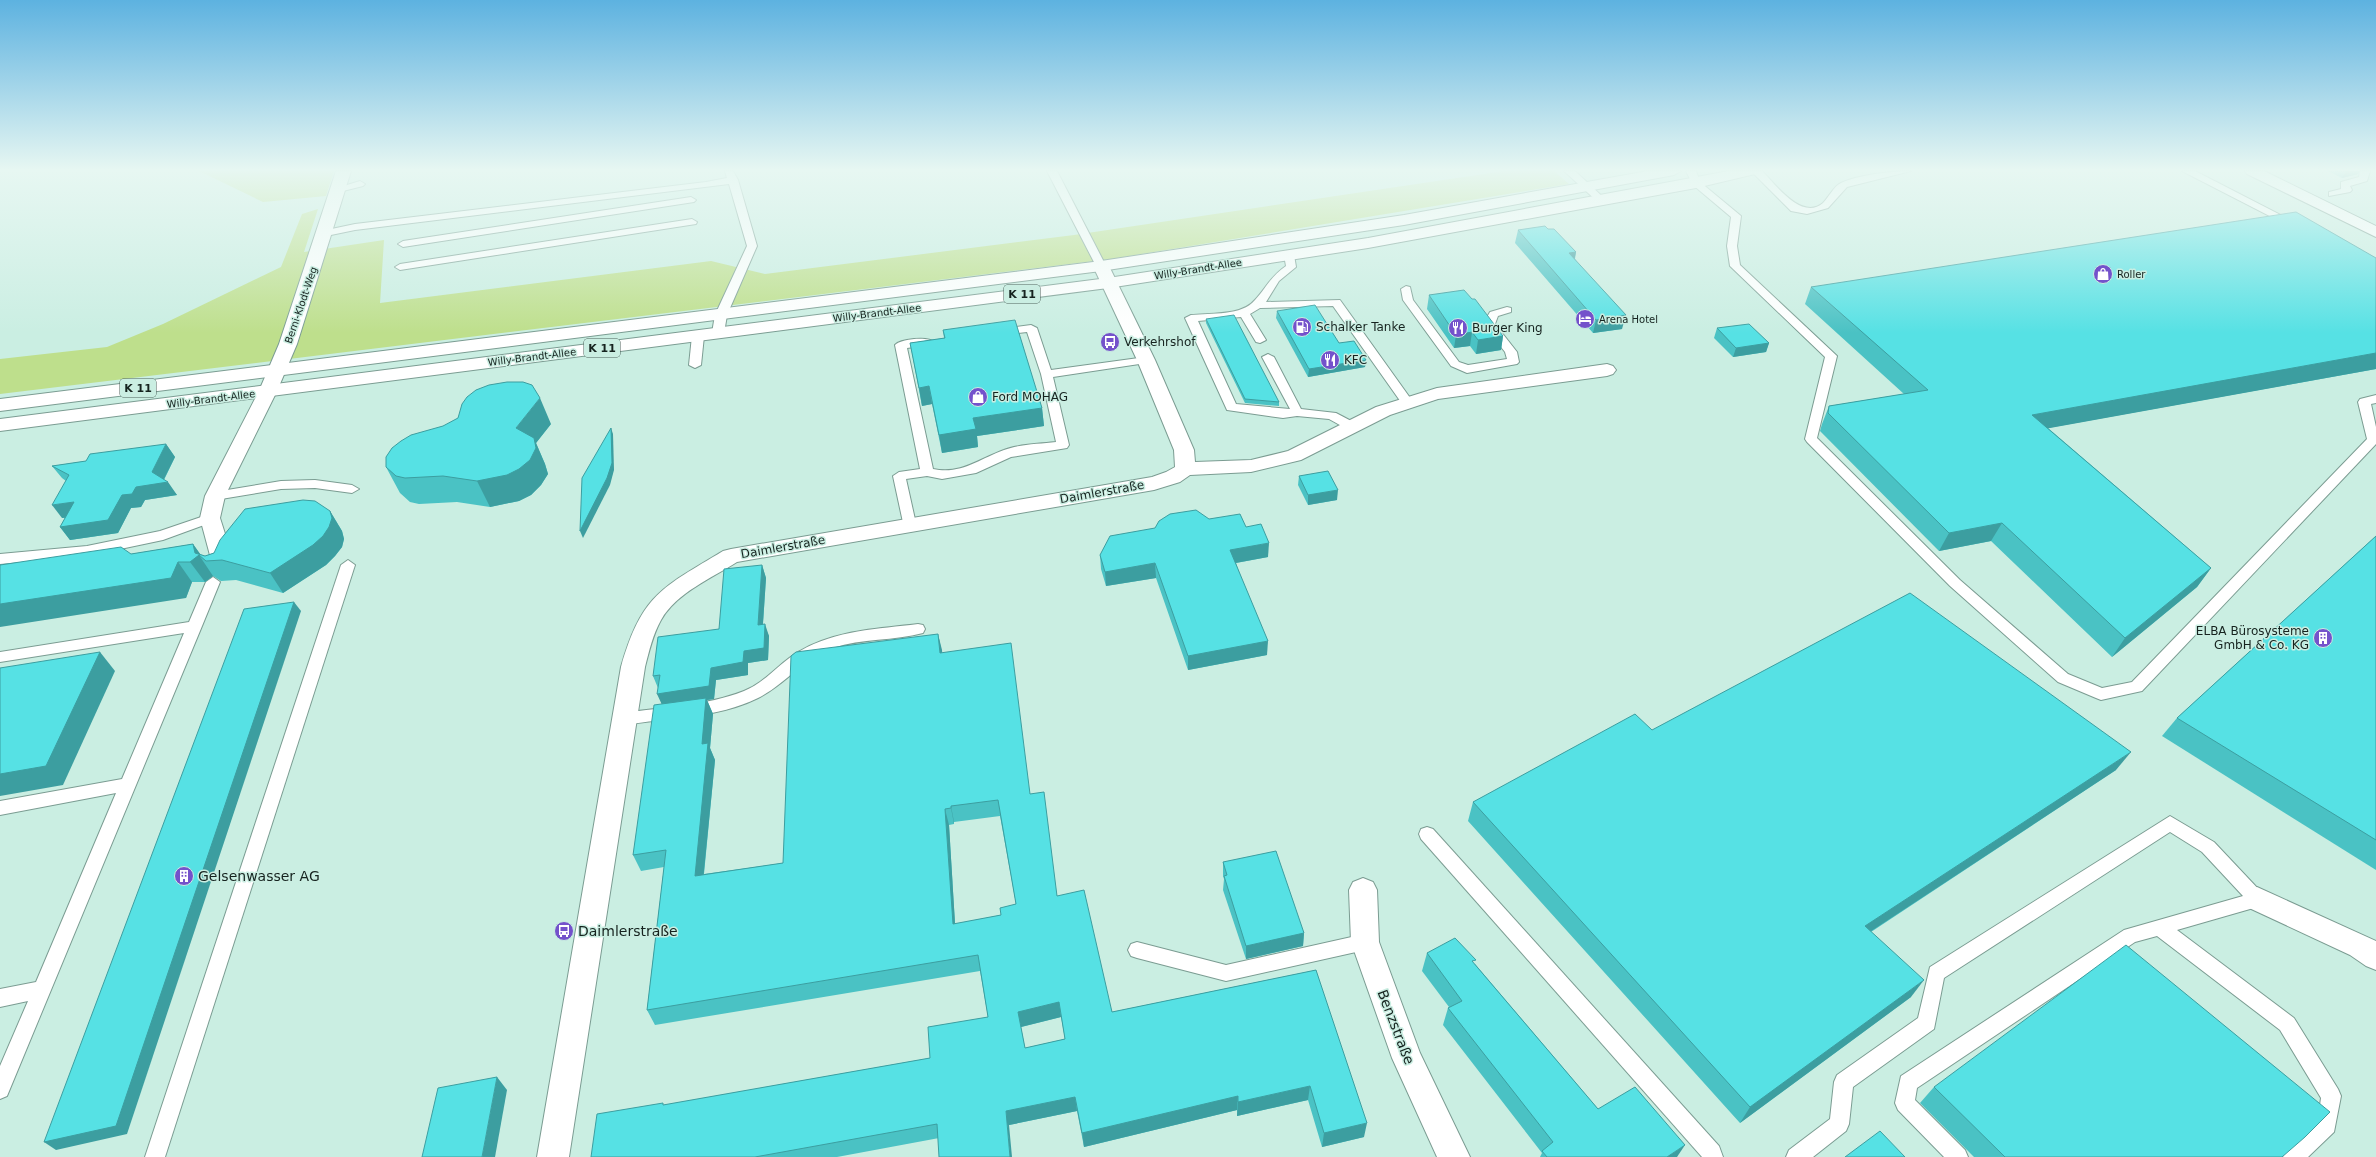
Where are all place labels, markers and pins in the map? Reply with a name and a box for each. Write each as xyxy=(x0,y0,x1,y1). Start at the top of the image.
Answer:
shop icon: Roller xyxy=(2092,263,2114,285)
place label: Roller xyxy=(2117,269,2146,280)
hotel icon: Arena Hotel xyxy=(1574,308,1596,330)
place label: Arena Hotel xyxy=(1599,314,1658,325)
fuel station icon: Schalker Tanke xyxy=(1291,316,1313,338)
restaurant icon: Burger King xyxy=(1447,317,1469,339)
place label: Schalker Tanke xyxy=(1316,320,1405,334)
place label: Burger King xyxy=(1472,321,1543,335)
bus stop icon: Verkehrshof xyxy=(1099,331,1121,353)
place label: Verkehrshof xyxy=(1124,335,1196,349)
restaurant icon: KFC xyxy=(1319,349,1341,371)
place label: KFC xyxy=(1344,353,1367,367)
shop icon: Ford MOHAG xyxy=(967,386,989,408)
place label: Ford MOHAG xyxy=(992,390,1068,404)
place label: ELBA Bürosysteme GmbH & Co. KG xyxy=(2196,624,2309,652)
building icon: ELBA Bürosysteme GmbH & Co. KG xyxy=(2312,627,2334,649)
building icon: Gelsenwasser AG xyxy=(173,865,195,887)
place label: Gelsenwasser AG xyxy=(198,868,320,884)
bus stop icon: Daimlerstraße xyxy=(553,920,575,942)
place label: Daimlerstraße xyxy=(578,923,678,939)

